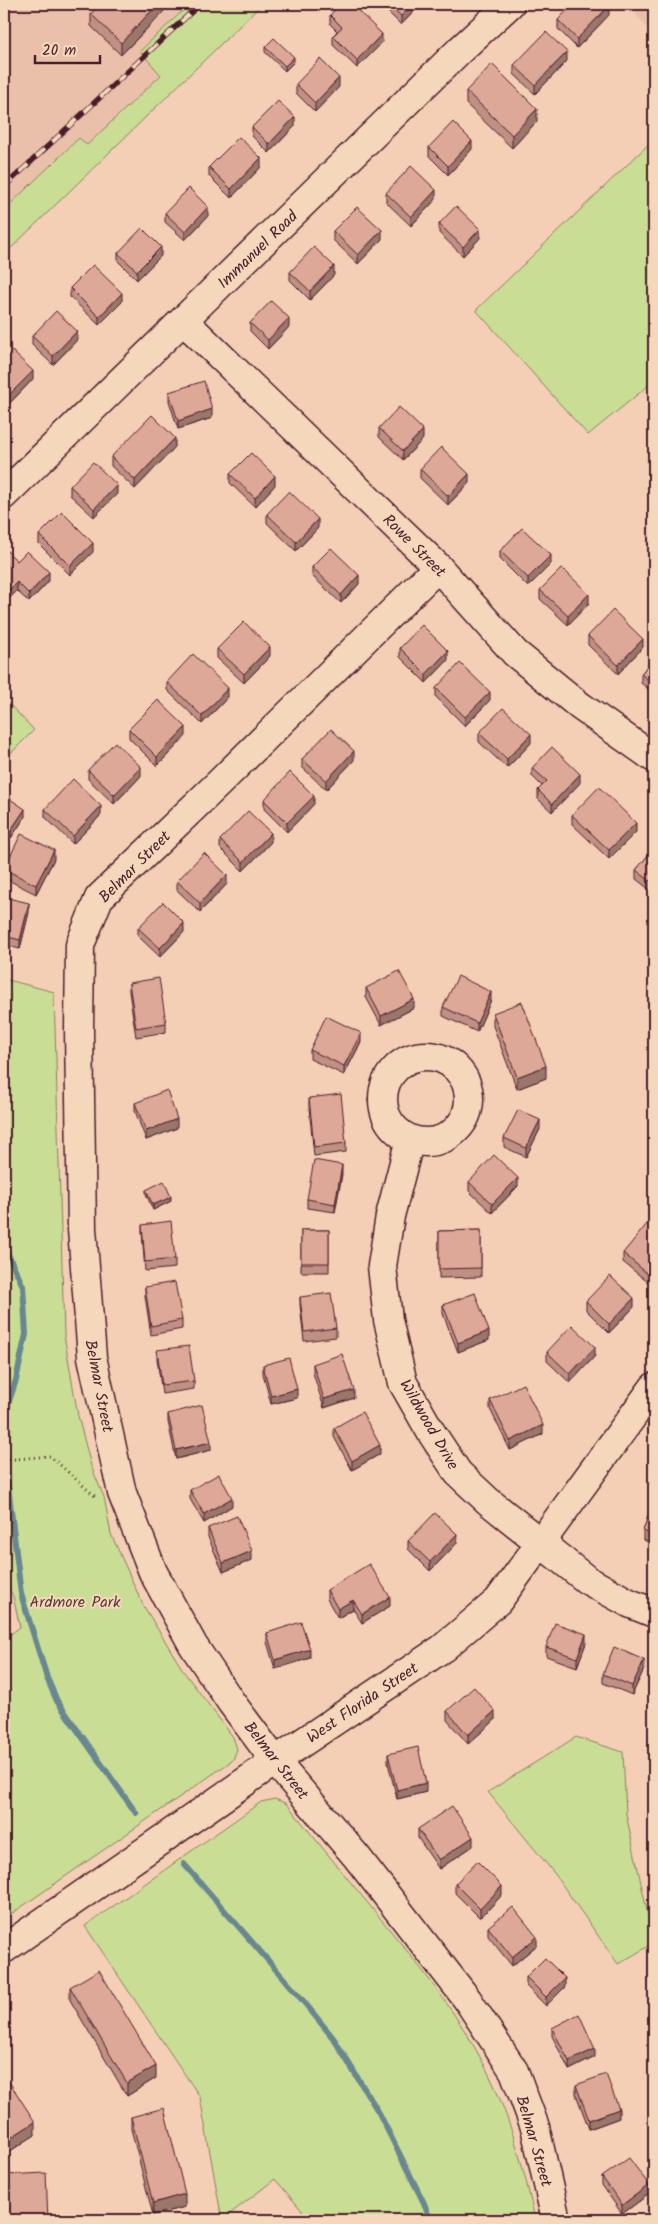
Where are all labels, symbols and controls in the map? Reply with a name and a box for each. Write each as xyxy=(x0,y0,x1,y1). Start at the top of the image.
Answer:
scale bar xyxy=(35,32,100,64)
text: 20 m xyxy=(42,39,76,63)
street label: Immanuel Road xyxy=(212,204,305,295)
street label: Rowe Street xyxy=(376,508,452,584)
street label: Belmar Street xyxy=(93,824,178,909)
street label: Belmar Street xyxy=(77,1338,120,1436)
street label: Wildwood Drive xyxy=(393,1375,465,1475)
park label: Ardmore Park xyxy=(30,1590,121,1615)
street label: West Florida Street xyxy=(302,1656,424,1750)
street label: Belmar Street xyxy=(237,1716,315,1806)
street label: Belmar Street xyxy=(509,2093,559,2191)

